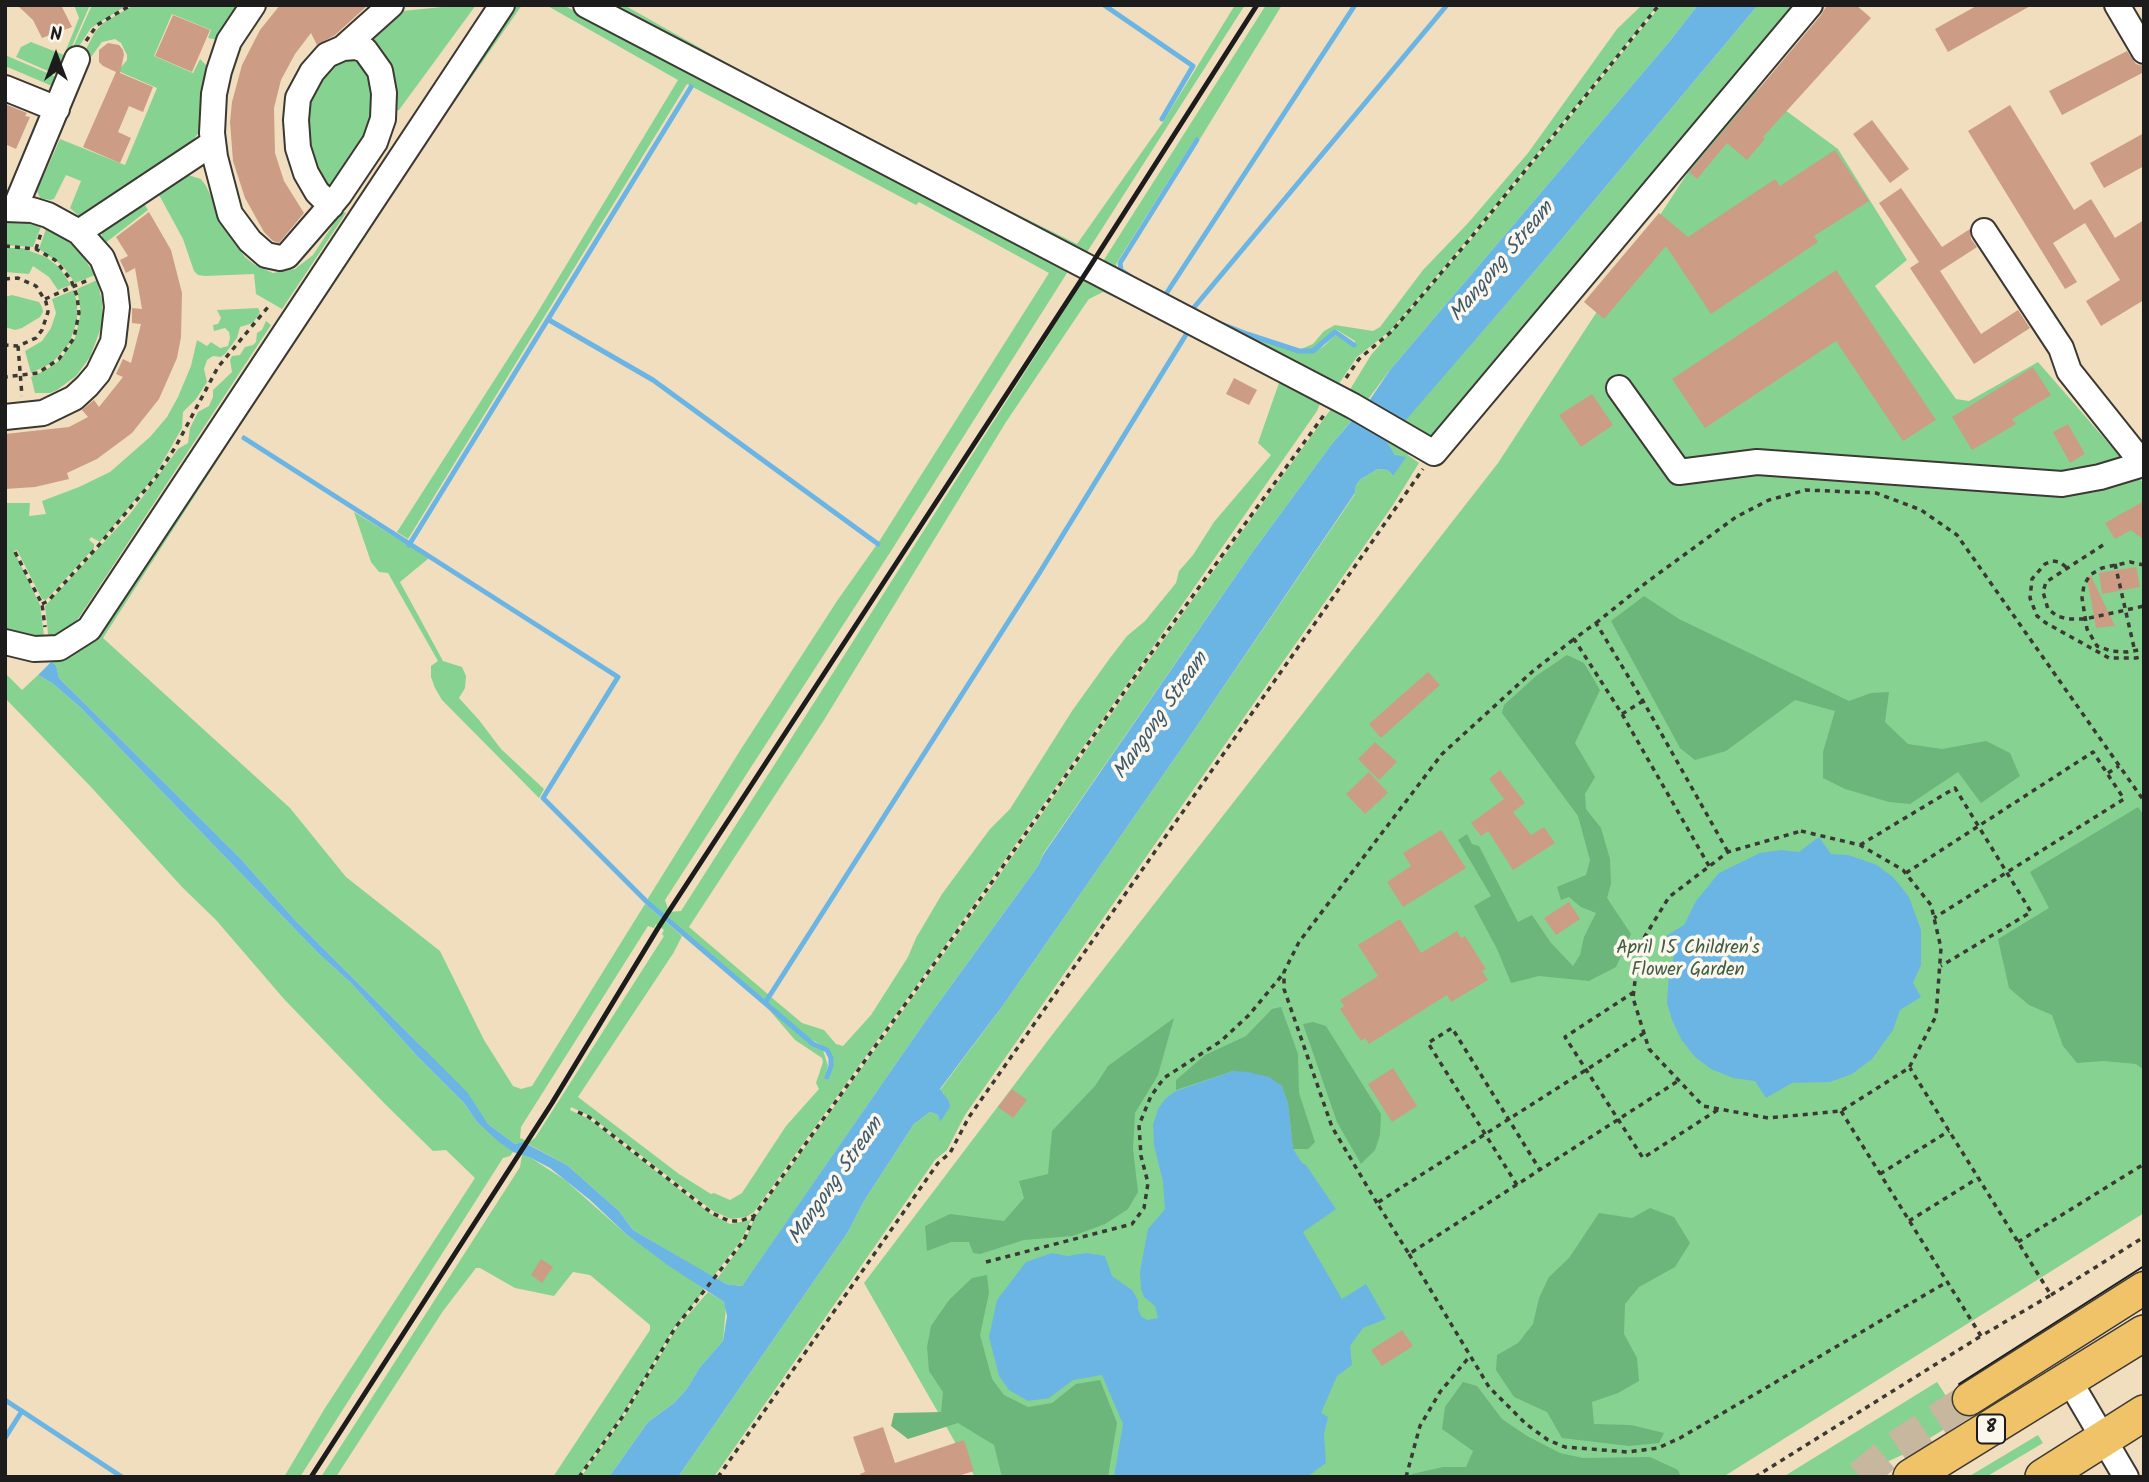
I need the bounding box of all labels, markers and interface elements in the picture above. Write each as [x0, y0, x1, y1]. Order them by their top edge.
text: N [50, 20, 62, 50]
north arrow [21, 21, 91, 91]
water label: Mangong Stream [1445, 198, 1561, 328]
water label: Mangong Stream [1109, 649, 1215, 785]
park label: April 15 Children's Flower Garden [1616, 939, 1760, 983]
water label: Mangong Stream [784, 1114, 890, 1250]
road number: 8 [1977, 1414, 2005, 1444]

